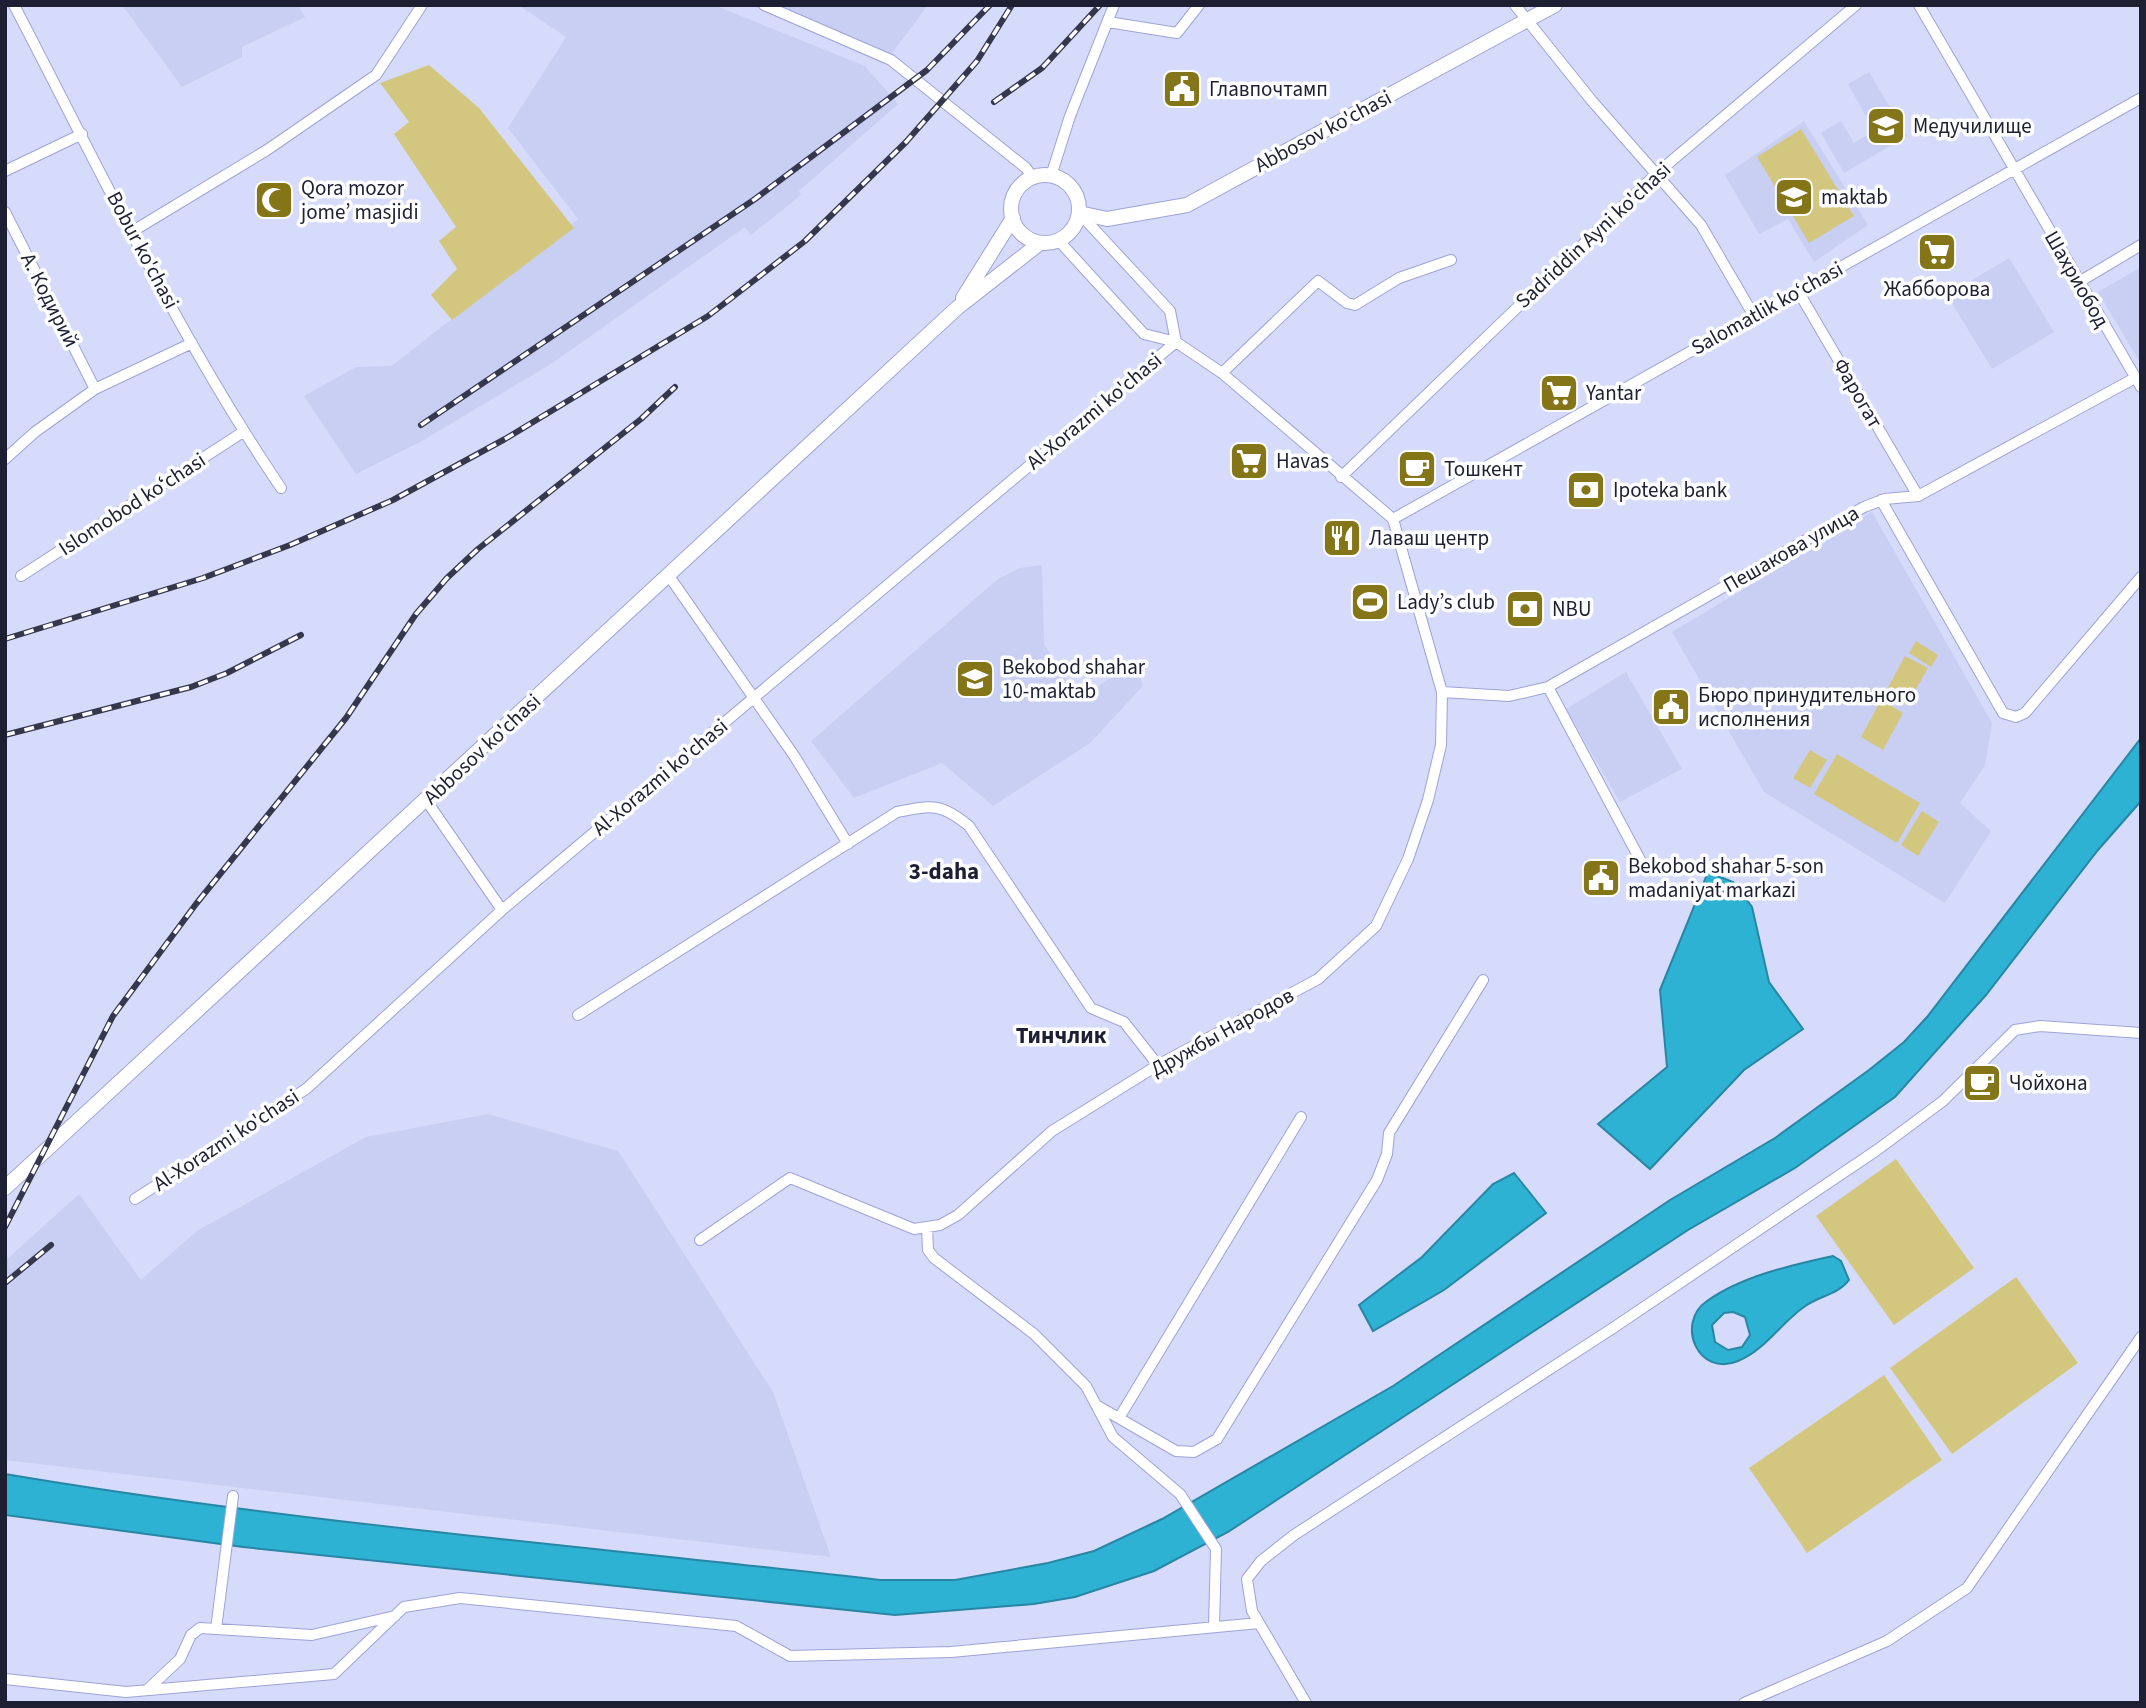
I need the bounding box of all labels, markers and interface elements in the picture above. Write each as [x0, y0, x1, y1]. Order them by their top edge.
public building icon: Главпочтамп [1161, 68, 1203, 110]
place label: Главпочтамп [1209, 74, 1328, 104]
street label: Abbosov ko'chasi [1249, 82, 1397, 180]
school or university icon: Медучилище [1865, 105, 1907, 147]
place label: Медучилище [1913, 111, 2032, 141]
street label: Sadriddin Ayni ko'chasi [1509, 155, 1677, 315]
place label: Qora mozor jome’ masjidi [300, 173, 419, 227]
school or university icon: maktab [1773, 176, 1815, 218]
mosque icon: Qora mozor jome’ masjidi [253, 179, 295, 221]
place label: maktab [1821, 182, 1888, 212]
street label: Bobur ko'chasi [99, 186, 187, 314]
street label: Шахриобод [2037, 225, 2117, 333]
supermarket icon: Жабборова [1916, 231, 1958, 273]
street label: А. Кодирий [13, 247, 87, 353]
street label: Salomatlik ko‘chasi [1686, 254, 1848, 362]
place label: Жабборова [1884, 274, 1990, 304]
street label: Al-Xorazmi ko'chasi [1020, 345, 1168, 477]
street label: Фарогат [1826, 352, 1890, 434]
supermarket icon: Yantar [1538, 372, 1580, 414]
place label: Yantar [1585, 378, 1642, 408]
supermarket icon: Havas [1228, 440, 1270, 482]
street label: Islomobod koʻchasi [53, 445, 211, 563]
place label: Havas [1276, 446, 1329, 476]
cafe icon: Тошкент [1396, 448, 1438, 490]
place label: Тошкент [1444, 454, 1523, 484]
bank icon: Ipoteka bank [1565, 469, 1607, 511]
place label: Ipoteka bank [1613, 475, 1728, 505]
street label: Пешакова улица [1718, 498, 1864, 600]
restaurant icon: Лаваш центр [1321, 517, 1363, 559]
place label: Лаваш центр [1369, 523, 1489, 553]
sports icon: Lady’s club [1349, 581, 1391, 623]
place label: Lady’s club [1397, 587, 1495, 617]
bank icon: NBU [1504, 588, 1546, 630]
place label: NBU [1552, 594, 1591, 624]
place label: Bekobod shahar 10-maktab [1002, 652, 1146, 706]
school or university icon: Bekobod shahar 10-maktab [954, 658, 996, 700]
place label: Бюро принудительного исполнения [1698, 680, 1916, 734]
public building icon: Бюро принудительного исполнения [1650, 686, 1692, 728]
street label: Abbosov ko'chasi [417, 687, 547, 811]
street label: Al-Xorazmi ko'chasi [586, 711, 734, 843]
place label: Bekobod shahar 5-son madaniyat markazi [1628, 851, 1824, 905]
district label: 3-daha [909, 855, 979, 888]
public building icon: Bekobod shahar 5-son madaniyat markazi [1580, 857, 1622, 899]
street label: Дружбы Народов [1145, 980, 1299, 1084]
district label: Тинчлик [1016, 1019, 1107, 1052]
cafe icon: Чойхона [1961, 1062, 2003, 1104]
place label: Чойхона [2009, 1068, 2088, 1098]
street label: Al-Xorazmi ko'chasi [147, 1081, 305, 1199]

